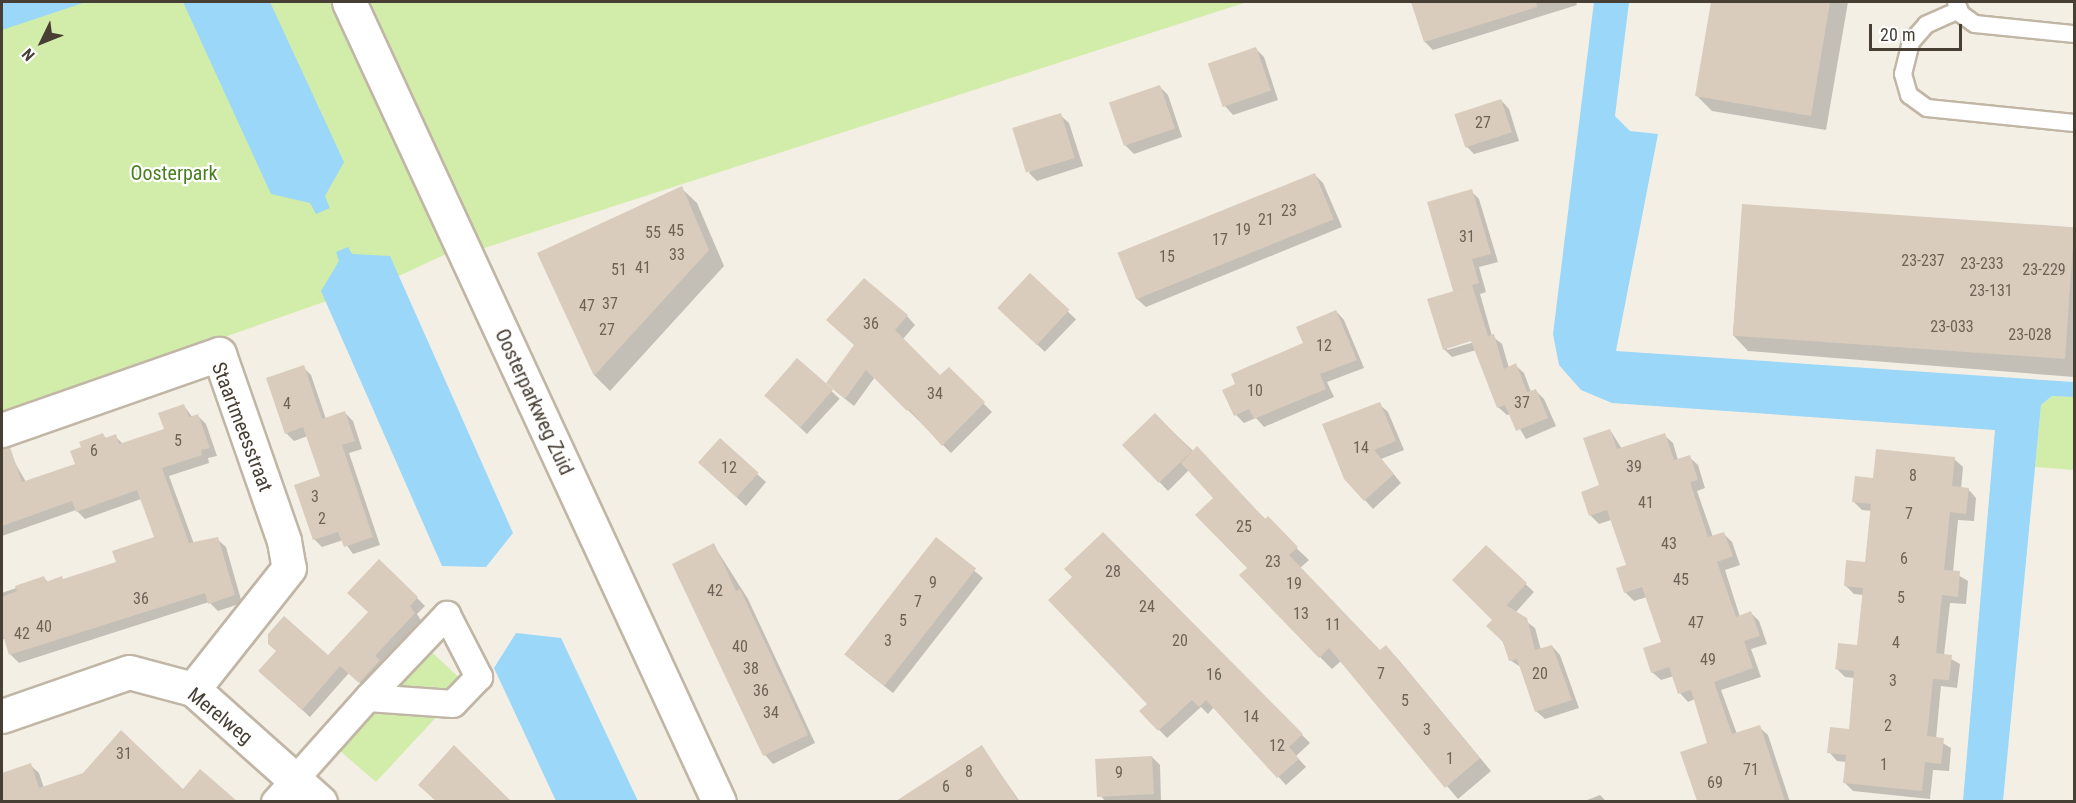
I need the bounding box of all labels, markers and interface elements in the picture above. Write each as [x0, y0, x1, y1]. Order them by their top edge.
north arrow [12, 12, 72, 72]
scale bar [1872, 12, 1965, 50]
text: 20 m [1880, 24, 1915, 45]
text: N [18, 45, 39, 65]
house number: 27 [1475, 113, 1491, 133]
park label: Oosterpark [130, 161, 218, 185]
house number: 23 [1281, 201, 1297, 221]
house number: 21 [1258, 210, 1274, 230]
house number: 19 [1235, 220, 1251, 240]
house number: 45 [668, 221, 684, 241]
house number: 55 [645, 223, 661, 243]
house number: 31 [1459, 227, 1475, 247]
house number: 17 [1212, 230, 1228, 250]
house number: 33 [669, 245, 685, 265]
house number: 15 [1159, 247, 1175, 267]
house number: 23-237 [1901, 251, 1945, 271]
house number: 23-233 [1960, 254, 2004, 274]
house number: 41 [635, 258, 651, 278]
house number: 51 [611, 260, 627, 280]
house number: 23-229 [2022, 260, 2066, 280]
house number: 23-131 [1969, 281, 2013, 301]
house number: 37 [602, 294, 618, 314]
house number: 47 [579, 296, 595, 316]
house number: 36 [863, 314, 879, 334]
house number: 23-033 [1930, 317, 1974, 337]
house number: 27 [599, 320, 615, 340]
street label: Oosterparkweg Zuid [490, 325, 578, 479]
house number: 23-028 [2008, 325, 2052, 345]
house number: 12 [1316, 336, 1332, 356]
street label: Staartmeesstraat [206, 359, 278, 495]
house number: 10 [1247, 381, 1263, 401]
house number: 34 [927, 384, 943, 404]
house number: 37 [1514, 393, 1530, 413]
house number: 4 [283, 394, 291, 414]
house number: 5 [174, 431, 182, 451]
house number: 14 [1353, 438, 1369, 458]
house number: 6 [90, 441, 98, 461]
house number: 39 [1626, 457, 1642, 477]
house number: 12 [721, 458, 737, 478]
house number: 8 [1909, 466, 1917, 486]
house number: 3 [311, 487, 319, 507]
house number: 41 [1638, 493, 1654, 513]
house number: 7 [1905, 504, 1913, 524]
house number: 2 [318, 509, 326, 529]
house number: 25 [1236, 517, 1252, 537]
house number: 43 [1661, 534, 1677, 554]
house number: 6 [1900, 549, 1908, 569]
house number: 23 [1265, 552, 1281, 572]
house number: 28 [1105, 562, 1121, 582]
house number: 45 [1673, 570, 1689, 590]
house number: 9 [929, 573, 937, 593]
house number: 19 [1286, 574, 1302, 594]
house number: 42 [707, 581, 723, 601]
house number: 5 [1897, 588, 1905, 608]
house number: 36 [133, 589, 149, 609]
house number: 7 [914, 592, 922, 612]
house number: 24 [1139, 597, 1155, 617]
house number: 13 [1293, 604, 1309, 624]
house number: 5 [899, 611, 907, 631]
house number: 47 [1688, 613, 1704, 633]
house number: 11 [1325, 615, 1341, 635]
house number: 40 [36, 617, 52, 637]
house number: 42 [14, 624, 30, 644]
house number: 3 [884, 631, 892, 651]
house number: 20 [1172, 631, 1188, 651]
house number: 4 [1892, 633, 1900, 653]
house number: 40 [732, 637, 748, 657]
house number: 49 [1700, 650, 1716, 670]
house number: 38 [743, 659, 759, 679]
house number: 7 [1377, 664, 1385, 684]
house number: 20 [1532, 664, 1548, 684]
house number: 16 [1206, 665, 1222, 685]
house number: 3 [1889, 671, 1897, 691]
house number: 36 [753, 681, 769, 701]
street label: Merelweg [183, 683, 257, 749]
house number: 5 [1401, 691, 1409, 711]
house number: 34 [763, 703, 779, 723]
house number: 14 [1243, 707, 1259, 727]
house number: 2 [1884, 716, 1892, 736]
house number: 3 [1423, 720, 1431, 740]
house number: 12 [1269, 736, 1285, 756]
house number: 31 [116, 744, 132, 764]
house number: 1 [1446, 749, 1454, 769]
house number: 1 [1880, 755, 1888, 775]
house number: 71 [1743, 760, 1759, 780]
house number: 8 [965, 762, 973, 782]
house number: 9 [1115, 763, 1123, 783]
house number: 69 [1707, 773, 1723, 793]
house number: 6 [942, 777, 950, 797]

